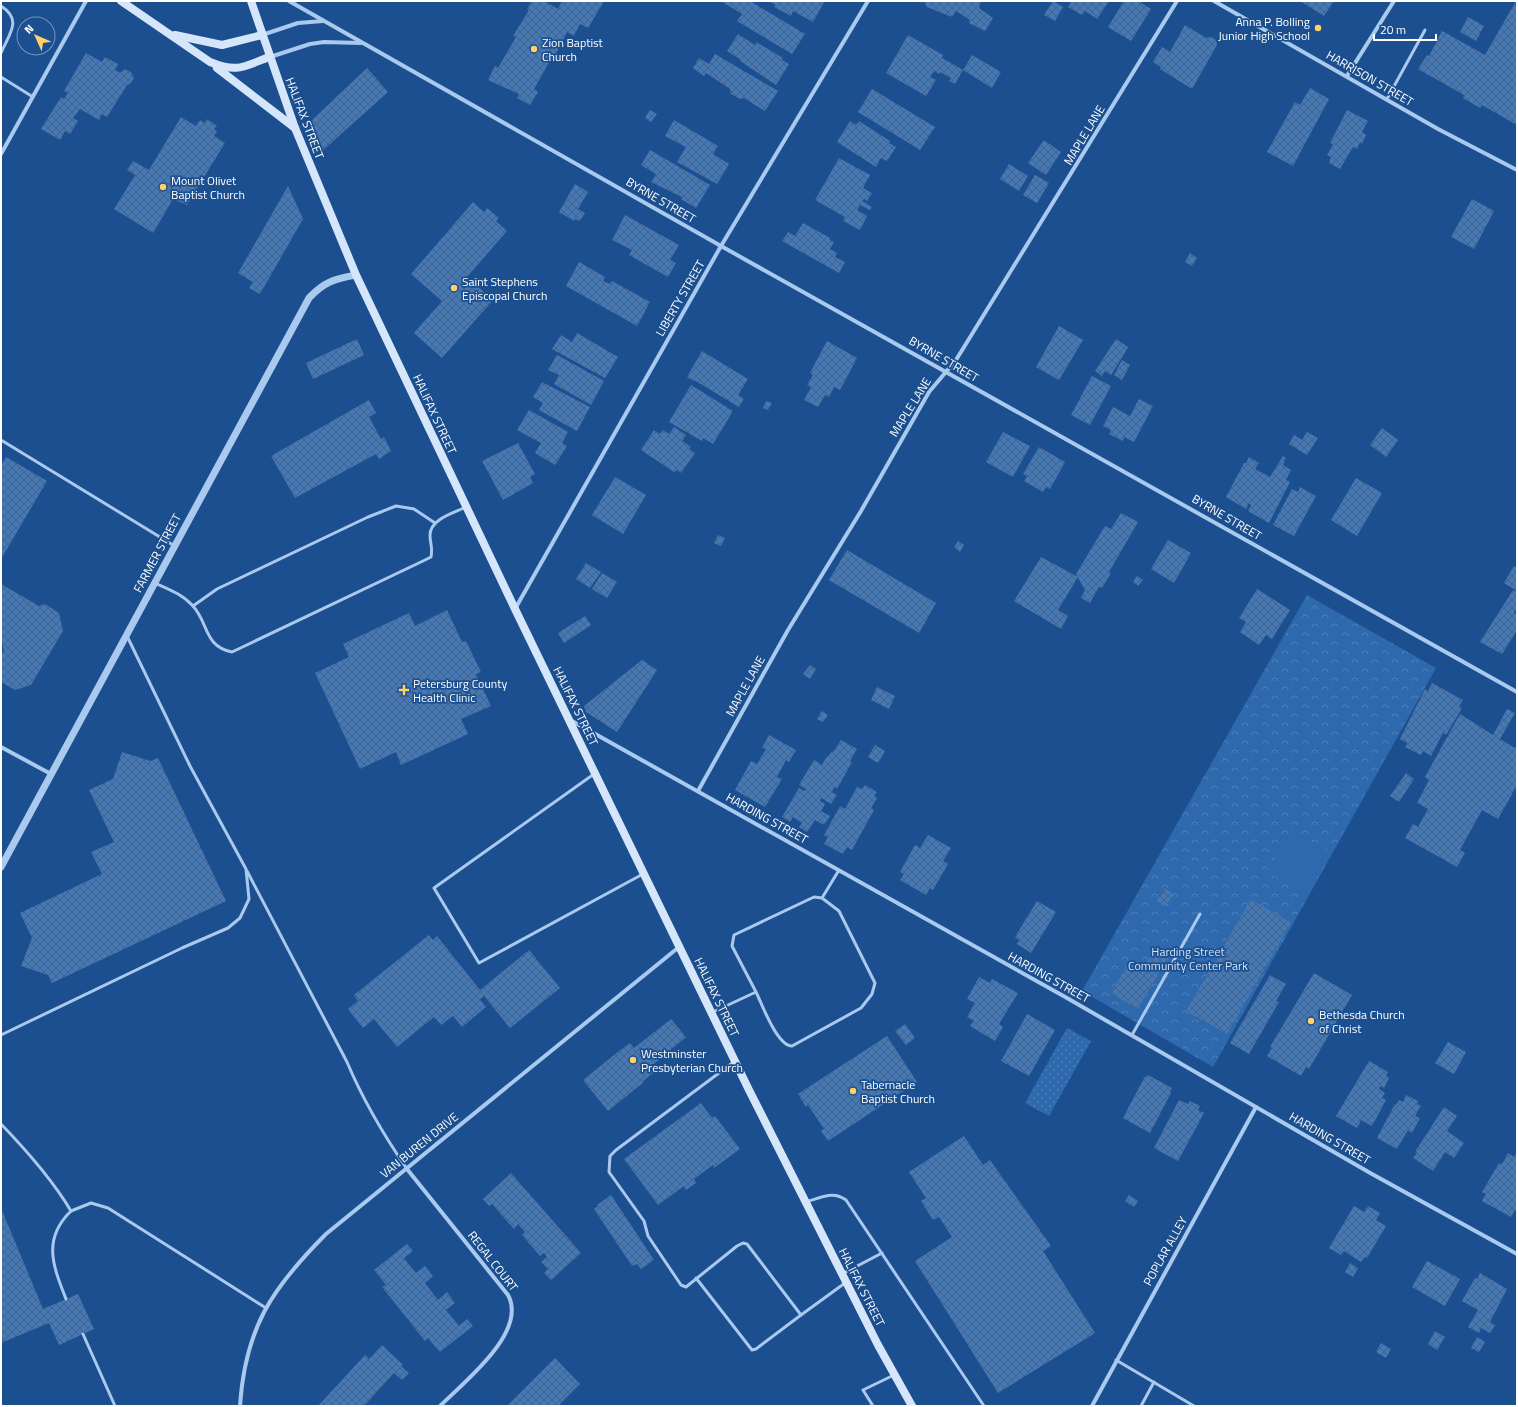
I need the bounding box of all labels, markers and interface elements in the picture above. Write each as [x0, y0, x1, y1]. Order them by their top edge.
place label: Anna P. Bolling Junior High School [1218, 12, 1310, 45]
north arrow [16, 16, 56, 56]
scale bar [1374, 16, 1436, 42]
text: 20 m [1380, 20, 1406, 39]
text: N [21, 21, 37, 37]
marker: Anna P. Bolling Junior High School [1313, 23, 1323, 33]
place label: Zion Baptist Church [542, 33, 604, 66]
marker: Zion Baptist Church [529, 44, 539, 54]
street label: HARRISON STREET [1323, 45, 1418, 111]
street label: HALIFAX STREET [281, 74, 330, 162]
street label: MAPLE LANE [1059, 101, 1110, 169]
place label: Mount Olivet Baptist Church [171, 171, 245, 204]
street label: BYRNE STREET [622, 172, 700, 228]
marker: Mount Olivet Baptist Church [158, 182, 168, 192]
street label: LIBERTY STREET [650, 256, 710, 340]
place label: Saint Stephens Episcopal Church [462, 272, 547, 305]
marker: Saint Stephens Episcopal Church [449, 283, 459, 293]
street label: BYRNE STREET [905, 331, 983, 387]
street label: HALIFAX STREET [408, 371, 462, 458]
street label: MAPLE LANE [884, 373, 936, 440]
street label: BYRNE STREET [1188, 489, 1266, 545]
street label: FARMER STREET [128, 510, 186, 596]
street label: MAPLE LANE [720, 652, 770, 720]
street label: HALIFAX STREET [549, 663, 604, 749]
place label: Petersburg County Health Clinic [413, 674, 507, 707]
marker: Petersburg County Health Clinic [398, 684, 410, 696]
street label: HARDING STREET [722, 788, 812, 849]
park label: Harding Street Community Center Park [1128, 942, 1248, 975]
street label: HARDING STREET [1004, 947, 1094, 1008]
street label: HALIFAX STREET [690, 954, 745, 1040]
place label: Bethesda Church of Christ [1319, 1005, 1405, 1038]
marker: Bethesda Church of Christ [1306, 1016, 1316, 1026]
place label: Westminster Presbyterian Church [641, 1044, 743, 1077]
marker: Westminster Presbyterian Church [628, 1055, 638, 1065]
place label: Tabernacle Baptist Church [861, 1075, 935, 1108]
marker: Tabernacle Baptist Church [848, 1086, 858, 1096]
street label: VAN BUREN DRIVE [376, 1107, 463, 1183]
street label: HARDING STREET [1286, 1107, 1375, 1169]
street label: POPLAR ALLEY [1138, 1212, 1192, 1289]
street label: REGAL COURT [463, 1227, 523, 1296]
street label: HALIFAX STREET [834, 1244, 890, 1330]

